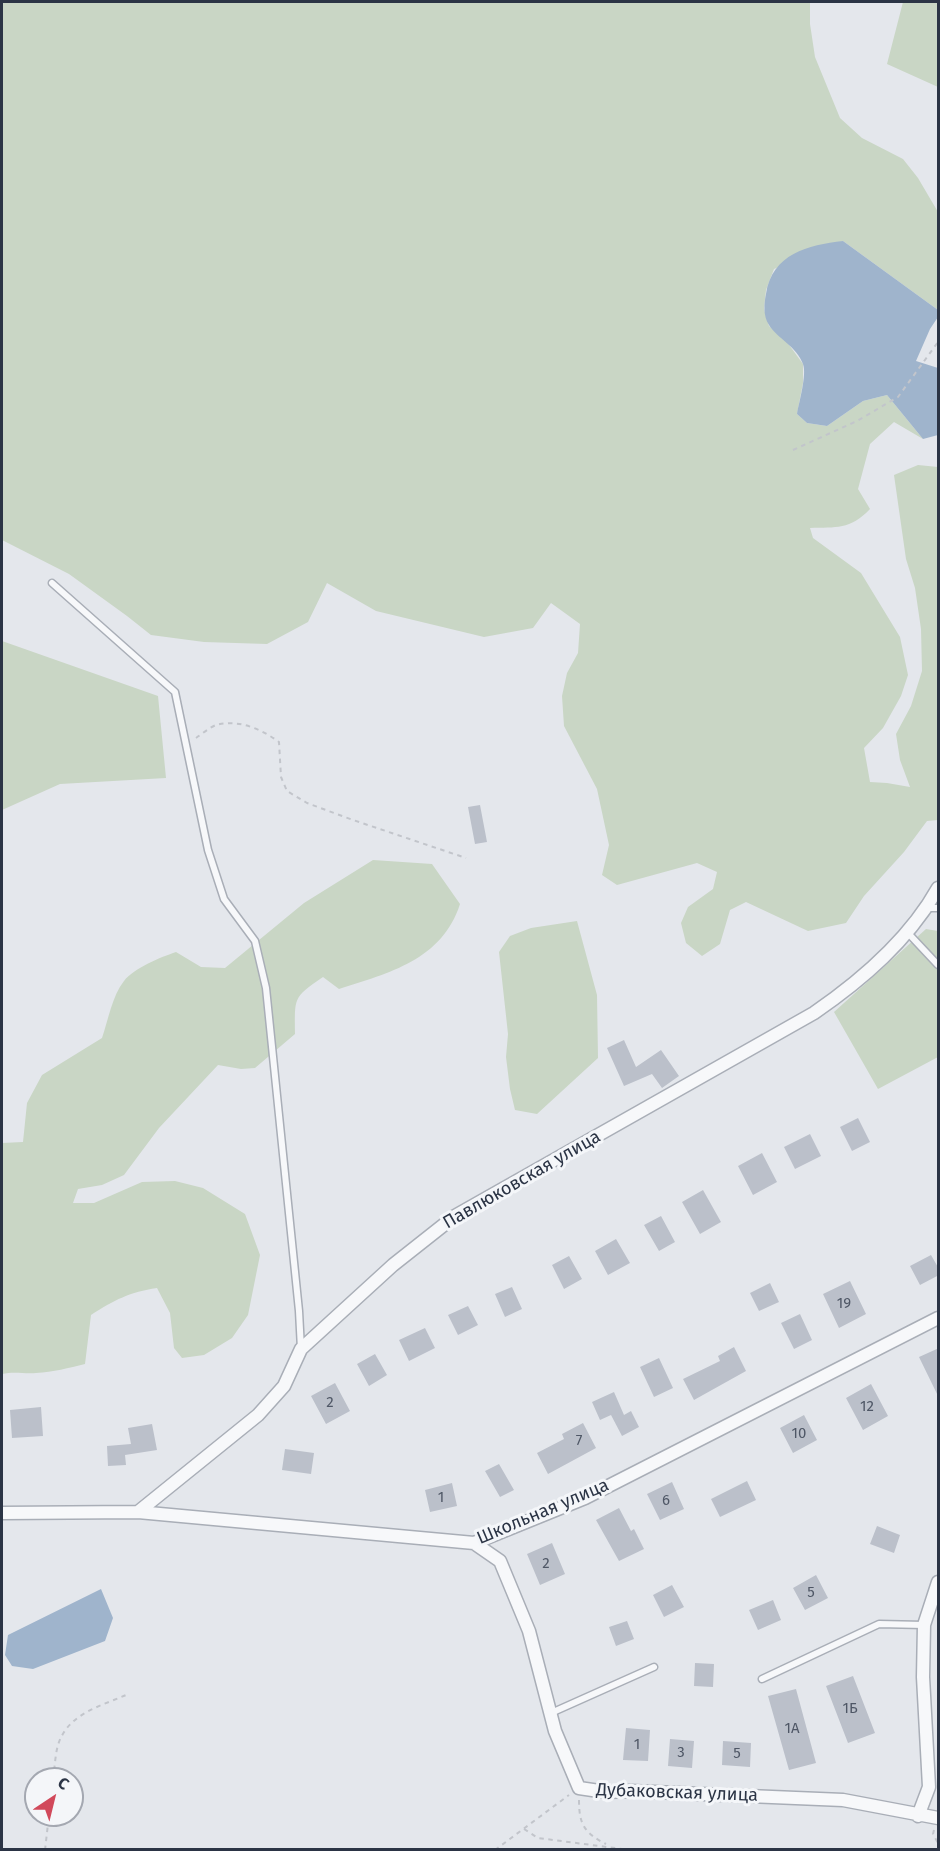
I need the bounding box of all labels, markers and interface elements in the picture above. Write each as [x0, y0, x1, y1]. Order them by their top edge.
street label: Павлюковская улица [439, 1126, 605, 1234]
house number: 19 [837, 1295, 851, 1313]
house number: 2 [326, 1394, 334, 1412]
house number: 12 [860, 1398, 874, 1416]
house number: 10 [792, 1425, 806, 1443]
house number: 7 [576, 1432, 582, 1450]
street label: Школьная улица [474, 1474, 612, 1550]
house number: 1 [438, 1489, 444, 1507]
house number: 6 [662, 1492, 670, 1510]
house number: 2 [542, 1555, 550, 1573]
house number: 5 [807, 1584, 815, 1602]
house number: 1Б [842, 1700, 858, 1718]
house number: 1А [784, 1720, 800, 1738]
house number: 1 [634, 1736, 640, 1754]
house number: 3 [677, 1744, 685, 1762]
house number: 5 [733, 1745, 741, 1763]
north arrow [24, 1767, 84, 1827]
text: С [54, 1773, 73, 1794]
street label: Дубаковская улица [596, 1779, 758, 1807]

